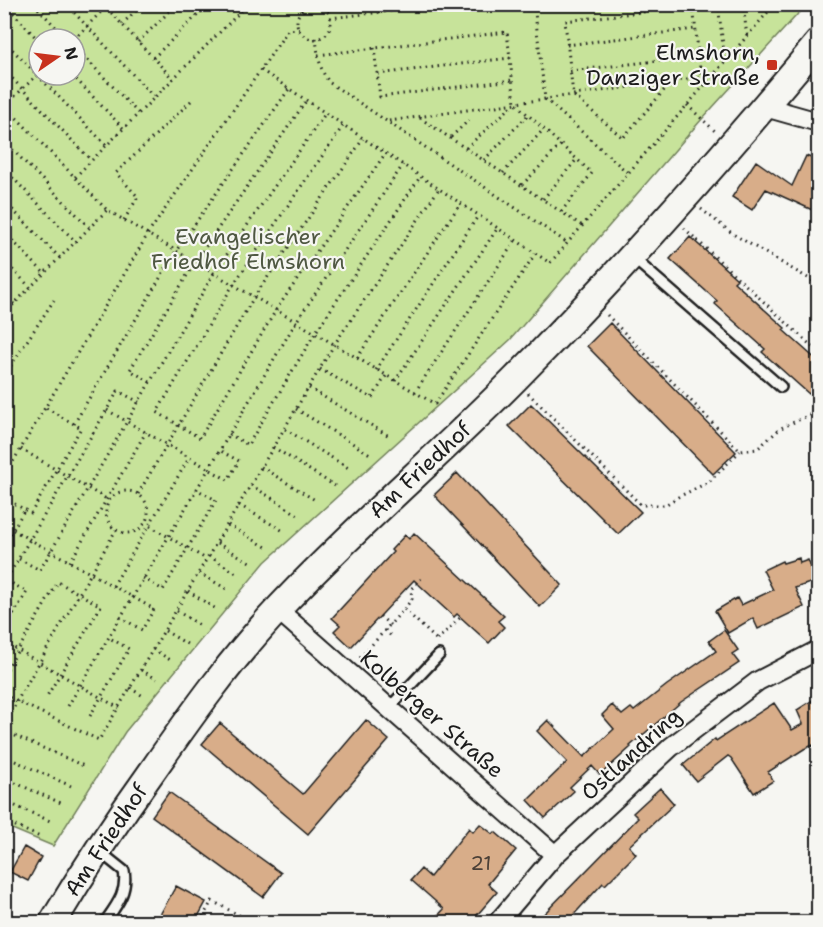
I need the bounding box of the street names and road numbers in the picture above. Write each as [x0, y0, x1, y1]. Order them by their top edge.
street label: Am Friedhof [363, 414, 478, 525]
street label: Kolberger Straße [354, 643, 510, 785]
street label: Ostlandring [575, 701, 687, 807]
street label: Am Friedhof [58, 777, 155, 902]

